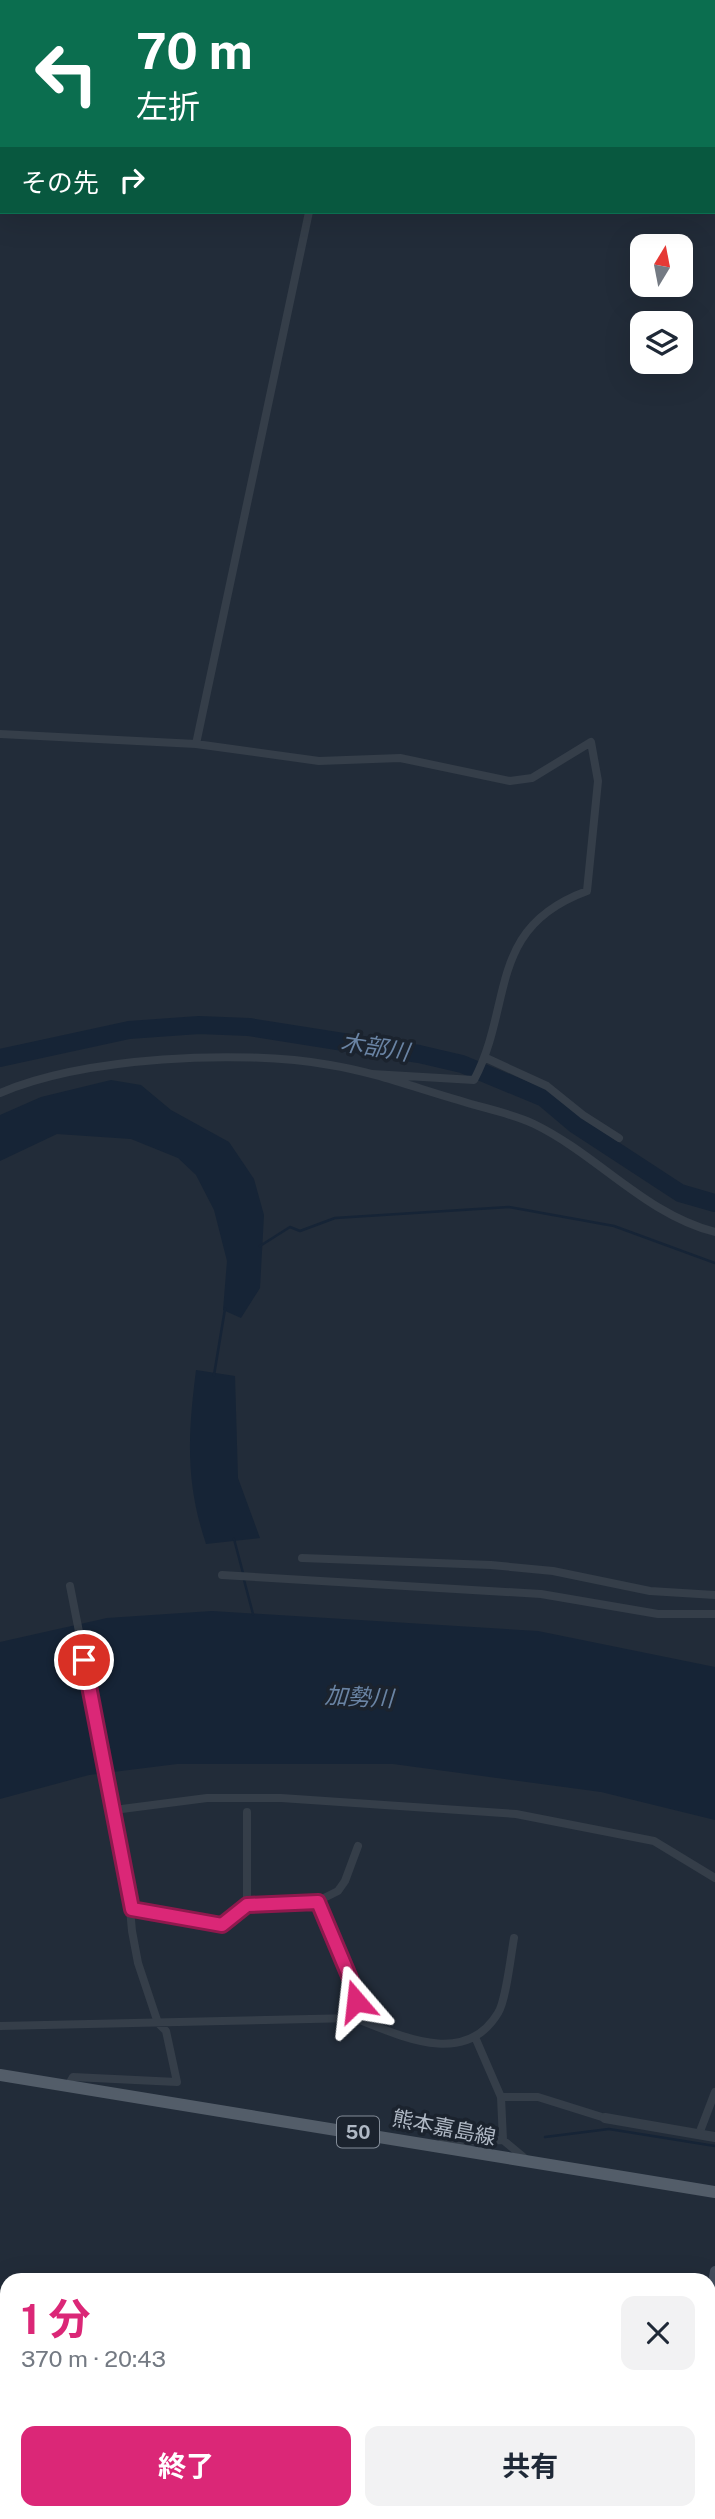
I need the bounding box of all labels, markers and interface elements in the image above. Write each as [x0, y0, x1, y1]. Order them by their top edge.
text: 70 m [136, 22, 253, 80]
icon: left [21, 28, 112, 119]
text: 左折 [136, 88, 200, 125]
icon: right [113, 161, 151, 199]
text: その先 [21, 167, 99, 198]
north arrow [630, 234, 693, 298]
map controls [630, 234, 693, 374]
button: layers [630, 311, 693, 374]
water label: 木部川 [339, 1028, 414, 1066]
pin [54, 1630, 114, 1690]
icon: arrive [65, 1641, 103, 1679]
water label: 加勢川 [324, 1681, 397, 1712]
position arrow [319, 1964, 393, 2038]
street label: 熊本嘉島線 [390, 2105, 498, 2150]
road number: 50 [337, 2116, 379, 2148]
text: 1 分 [21, 2294, 90, 2343]
button: close [621, 2296, 695, 2370]
text: 370 m · 20:43 [21, 2345, 166, 2372]
button: 終了 [21, 2426, 351, 2506]
button: 共有 [365, 2426, 695, 2506]

